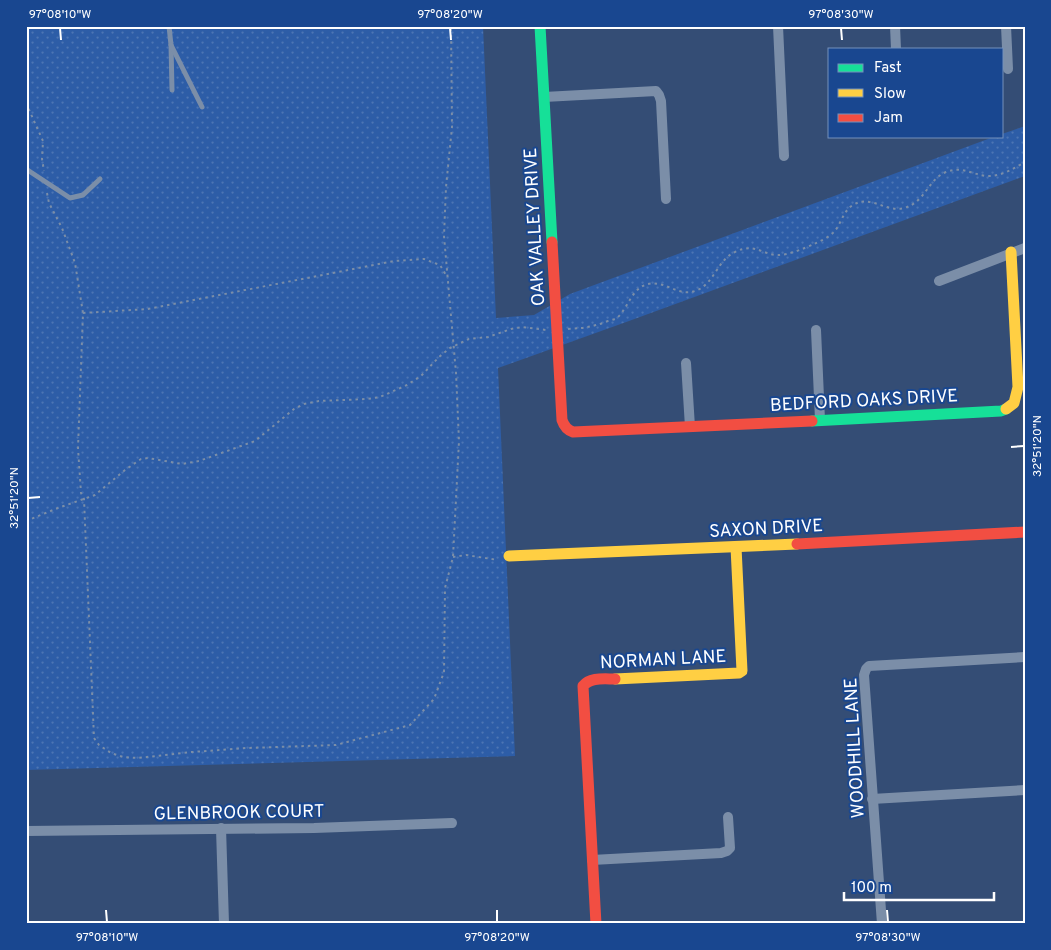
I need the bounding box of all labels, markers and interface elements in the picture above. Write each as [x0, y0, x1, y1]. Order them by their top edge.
text: 97°08'10"W [29, 7, 91, 23]
text: 97°08'20"W [417, 7, 483, 23]
text: 97°08'30"W [808, 7, 874, 23]
legend [828, 48, 1004, 138]
text: Fast [874, 59, 902, 78]
text: Slow [874, 85, 906, 104]
text: Jam [874, 109, 903, 128]
street label: OAK VALLEY DRIVE [520, 147, 551, 307]
street label: BEDFORD OAKS DRIVE [770, 385, 959, 418]
text: 32°51'20"N [1030, 415, 1046, 477]
text: 32°51'20"N [7, 467, 23, 529]
street label: SAXON DRIVE [709, 515, 824, 544]
street label: NORMAN LANE [599, 646, 727, 675]
street label: WOODHILL LANE [840, 677, 871, 819]
street label: GLENBROOK COURT [153, 801, 325, 826]
scale bar [844, 870, 994, 902]
text: 100 m [851, 879, 892, 898]
text: 97°08'10"W [76, 930, 138, 946]
text: 97°08'20"W [464, 930, 530, 946]
text: 97°08'30"W [855, 930, 921, 946]

